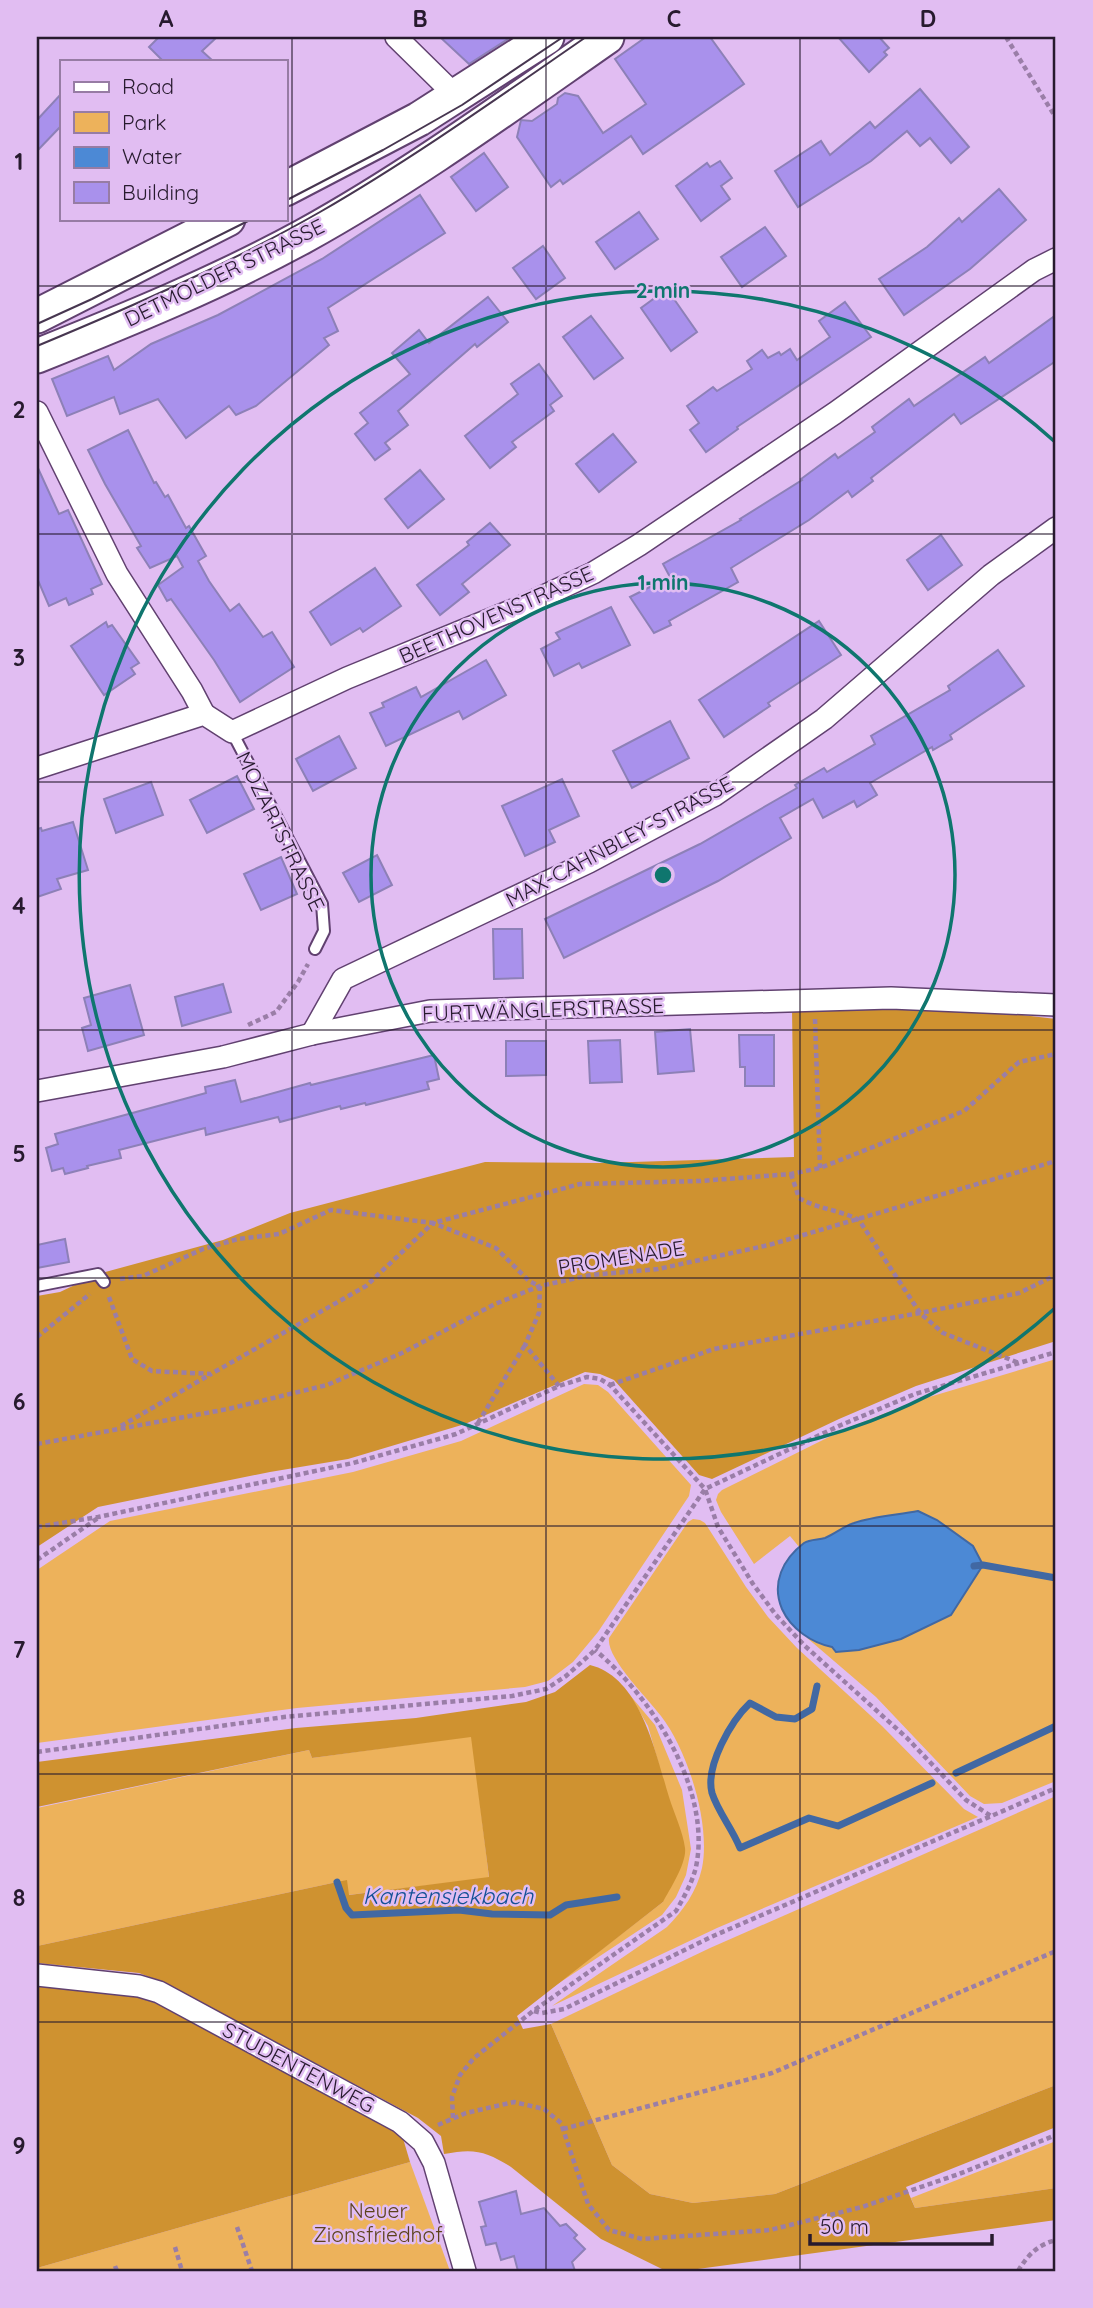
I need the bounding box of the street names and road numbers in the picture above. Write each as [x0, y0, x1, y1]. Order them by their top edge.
street label: DETMOLDER STRASSE [120, 212, 328, 332]
street label: BEETHOVENSTRASSE [395, 559, 597, 669]
street label: MOZARTSTRASSE [231, 747, 331, 915]
street label: MAX-CAHNBLEY-STRASSE [501, 770, 737, 912]
street label: FURTWÄNGLERSTRASSE [422, 992, 664, 1026]
street label: PROMENADE [556, 1234, 686, 1280]
street label: STUDENTENWEG [219, 2016, 379, 2118]

